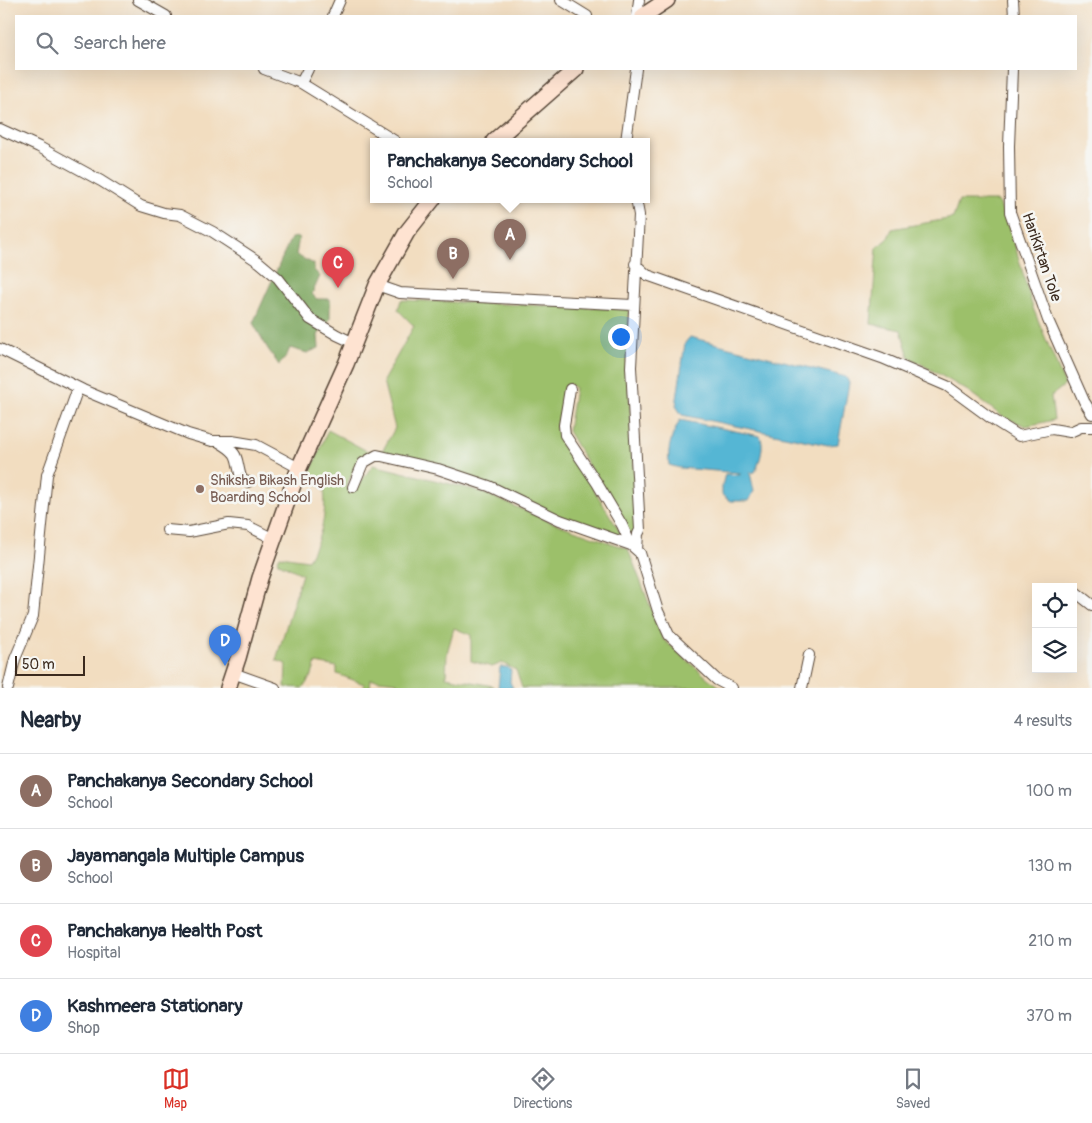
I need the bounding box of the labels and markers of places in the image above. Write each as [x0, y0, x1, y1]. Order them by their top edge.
pin: A [494, 219, 526, 260]
pin: B [437, 238, 469, 279]
pin: C [322, 247, 354, 288]
place label: Shiksha Bikash English Boarding School [210, 471, 344, 507]
marker: Shiksha Bikash English Boarding School [194, 483, 206, 495]
pin: D [209, 625, 241, 666]

